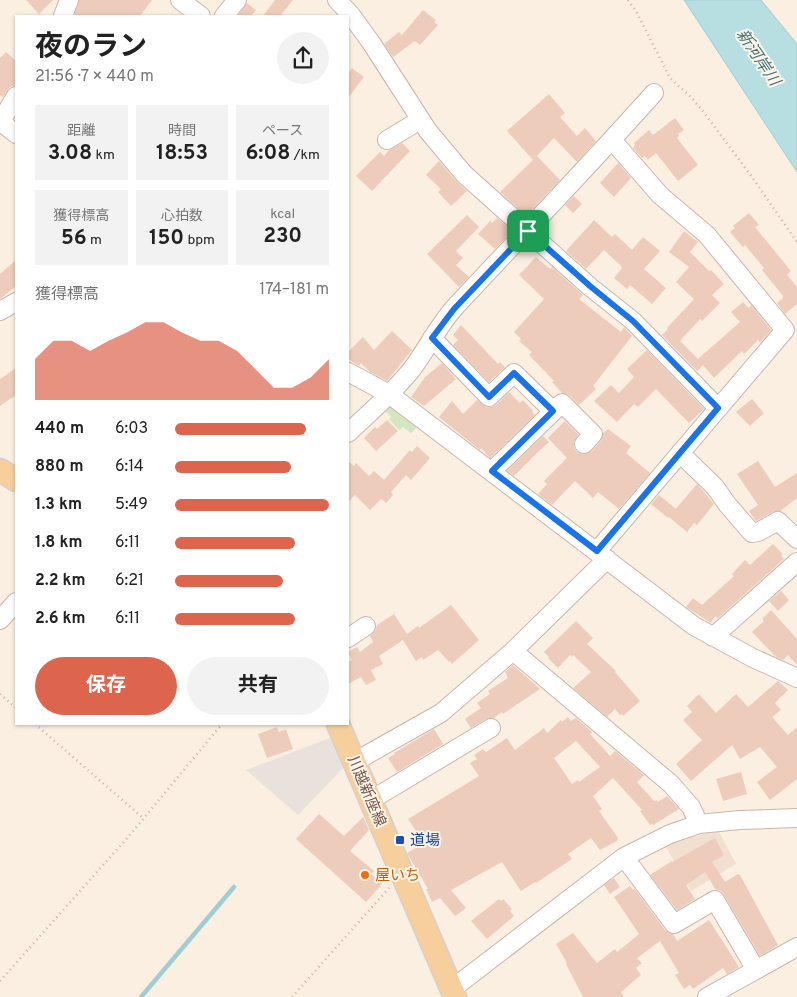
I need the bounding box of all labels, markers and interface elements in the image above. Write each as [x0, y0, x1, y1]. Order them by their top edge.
water label: 新河岸川 [731, 26, 785, 92]
text: 夜のラン [35, 30, 147, 66]
button: share [277, 32, 329, 84]
text: 21:56 · 7 × 440 m [35, 67, 154, 87]
text: 距離 [67, 123, 95, 140]
text: 時間 [168, 123, 196, 140]
text: ペース [262, 123, 303, 140]
text: 3.08 [48, 140, 92, 167]
text: 18:53 [156, 140, 208, 167]
text: 6:08 [245, 140, 290, 167]
text: km [92, 147, 115, 164]
text: /km [290, 147, 320, 164]
text: kcal [270, 206, 295, 223]
text: 獲得標高 [53, 208, 109, 225]
text: 心拍数 [161, 208, 203, 225]
pin [507, 210, 549, 252]
icon: arrive [514, 217, 542, 245]
text: 230 [263, 223, 302, 250]
text: 56 [61, 225, 87, 252]
text: 150 [149, 225, 184, 252]
text: m [87, 232, 102, 249]
text: bpm [184, 232, 215, 249]
text: 174–181 m [259, 280, 329, 300]
text: 獲得標高 [35, 285, 99, 305]
text: 440 m [35, 419, 84, 439]
text: 6:03 [115, 419, 148, 439]
text: 880 m [35, 457, 83, 477]
text: 6:14 [115, 457, 144, 477]
text: 1.3 km [35, 495, 82, 515]
text: 5:49 [115, 495, 148, 515]
text: 1.8 km [35, 533, 82, 553]
text: 6:11 [115, 533, 140, 553]
text: 2.2 km [35, 571, 85, 591]
text: 6:21 [115, 571, 144, 591]
text: 2.6 km [35, 609, 86, 629]
text: 6:11 [115, 609, 140, 629]
button: 保存 [35, 657, 177, 715]
button: 共有 [187, 657, 329, 715]
street label: 川越新座線 [342, 753, 389, 830]
place label: 道場 [410, 832, 440, 851]
marker: 道場 [394, 834, 406, 846]
place label: 屋いち [375, 867, 420, 886]
marker: 屋いち [359, 869, 371, 881]

